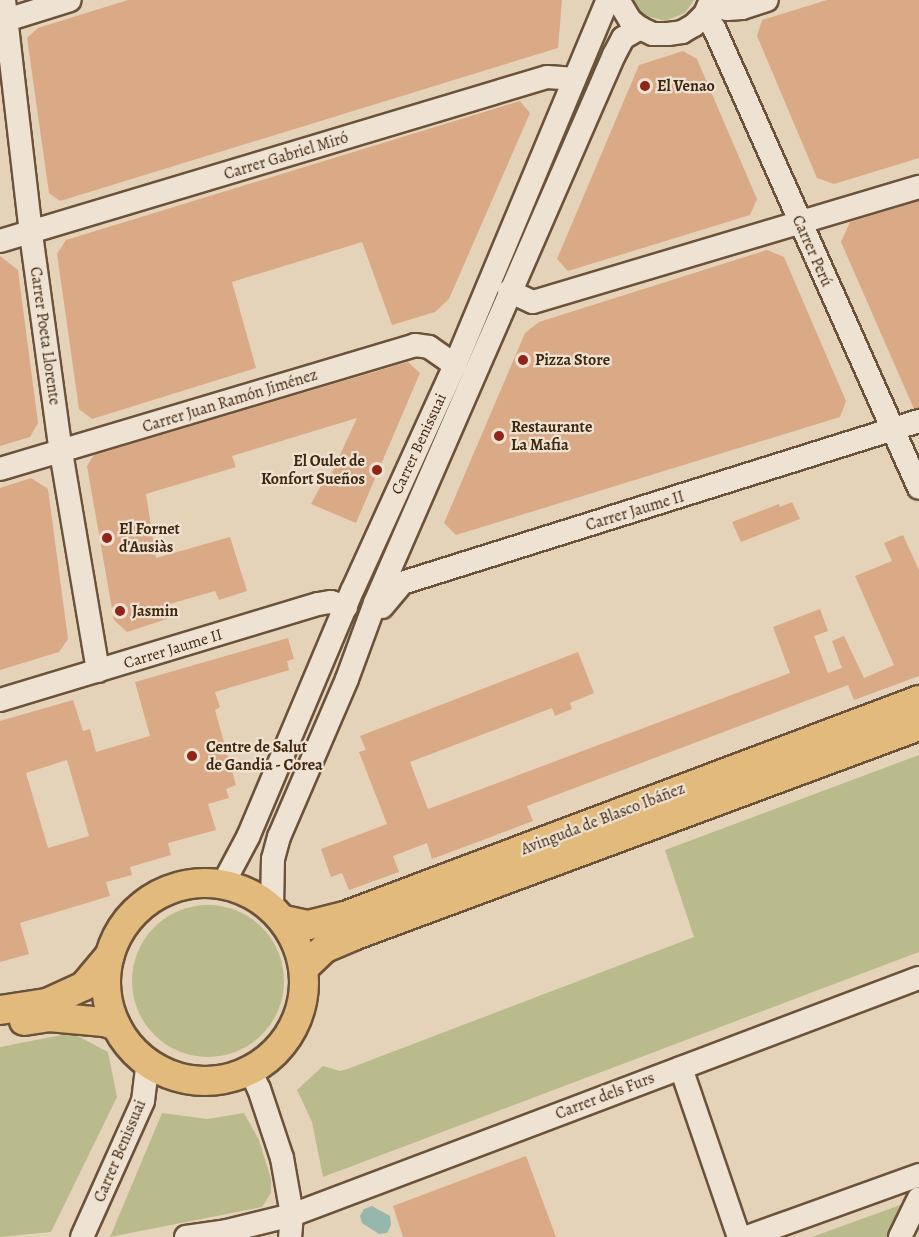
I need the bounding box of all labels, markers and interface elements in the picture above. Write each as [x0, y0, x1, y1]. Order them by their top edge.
place label: El Venao [657, 76, 715, 96]
marker: El Venao [638, 79, 652, 93]
street label: Carrer Gabriel Miró [222, 128, 350, 184]
street label: Carrer Perú [788, 212, 836, 290]
street label: Carrer Poeta Llorente [26, 266, 64, 406]
place label: Pizza Store [535, 350, 610, 370]
marker: Pizza Store [516, 353, 530, 367]
street label: Carrer Juan Ramón Jiménez [140, 365, 320, 437]
street label: Carrer Benissuai [387, 390, 451, 498]
place label: Restaurante La Mafia [511, 417, 592, 455]
marker: Restaurante La Mafia [492, 429, 506, 443]
place label: El Oulet de Konfort Sueños [261, 451, 365, 489]
marker: El Oulet de Konfort Sueños [370, 463, 384, 477]
street label: Carrer Jaume II [583, 487, 687, 535]
place label: El Fornet d'Ausiàs [119, 519, 180, 557]
marker: El Fornet d'Ausiàs [100, 531, 114, 545]
place label: Jasmin [132, 601, 178, 621]
marker: Jasmin [113, 604, 127, 618]
street label: Carrer Jaume II [121, 625, 225, 673]
place label: Centre de Salut de Gandia - Corea [206, 737, 323, 775]
marker: Centre de Salut de Gandia - Corea [183, 747, 201, 765]
street label: Avinguda de Blasco Ibáñez [518, 779, 688, 859]
street label: Carrer dels Furs [553, 1068, 657, 1124]
street label: Carrer Benissuai [90, 1097, 150, 1205]

